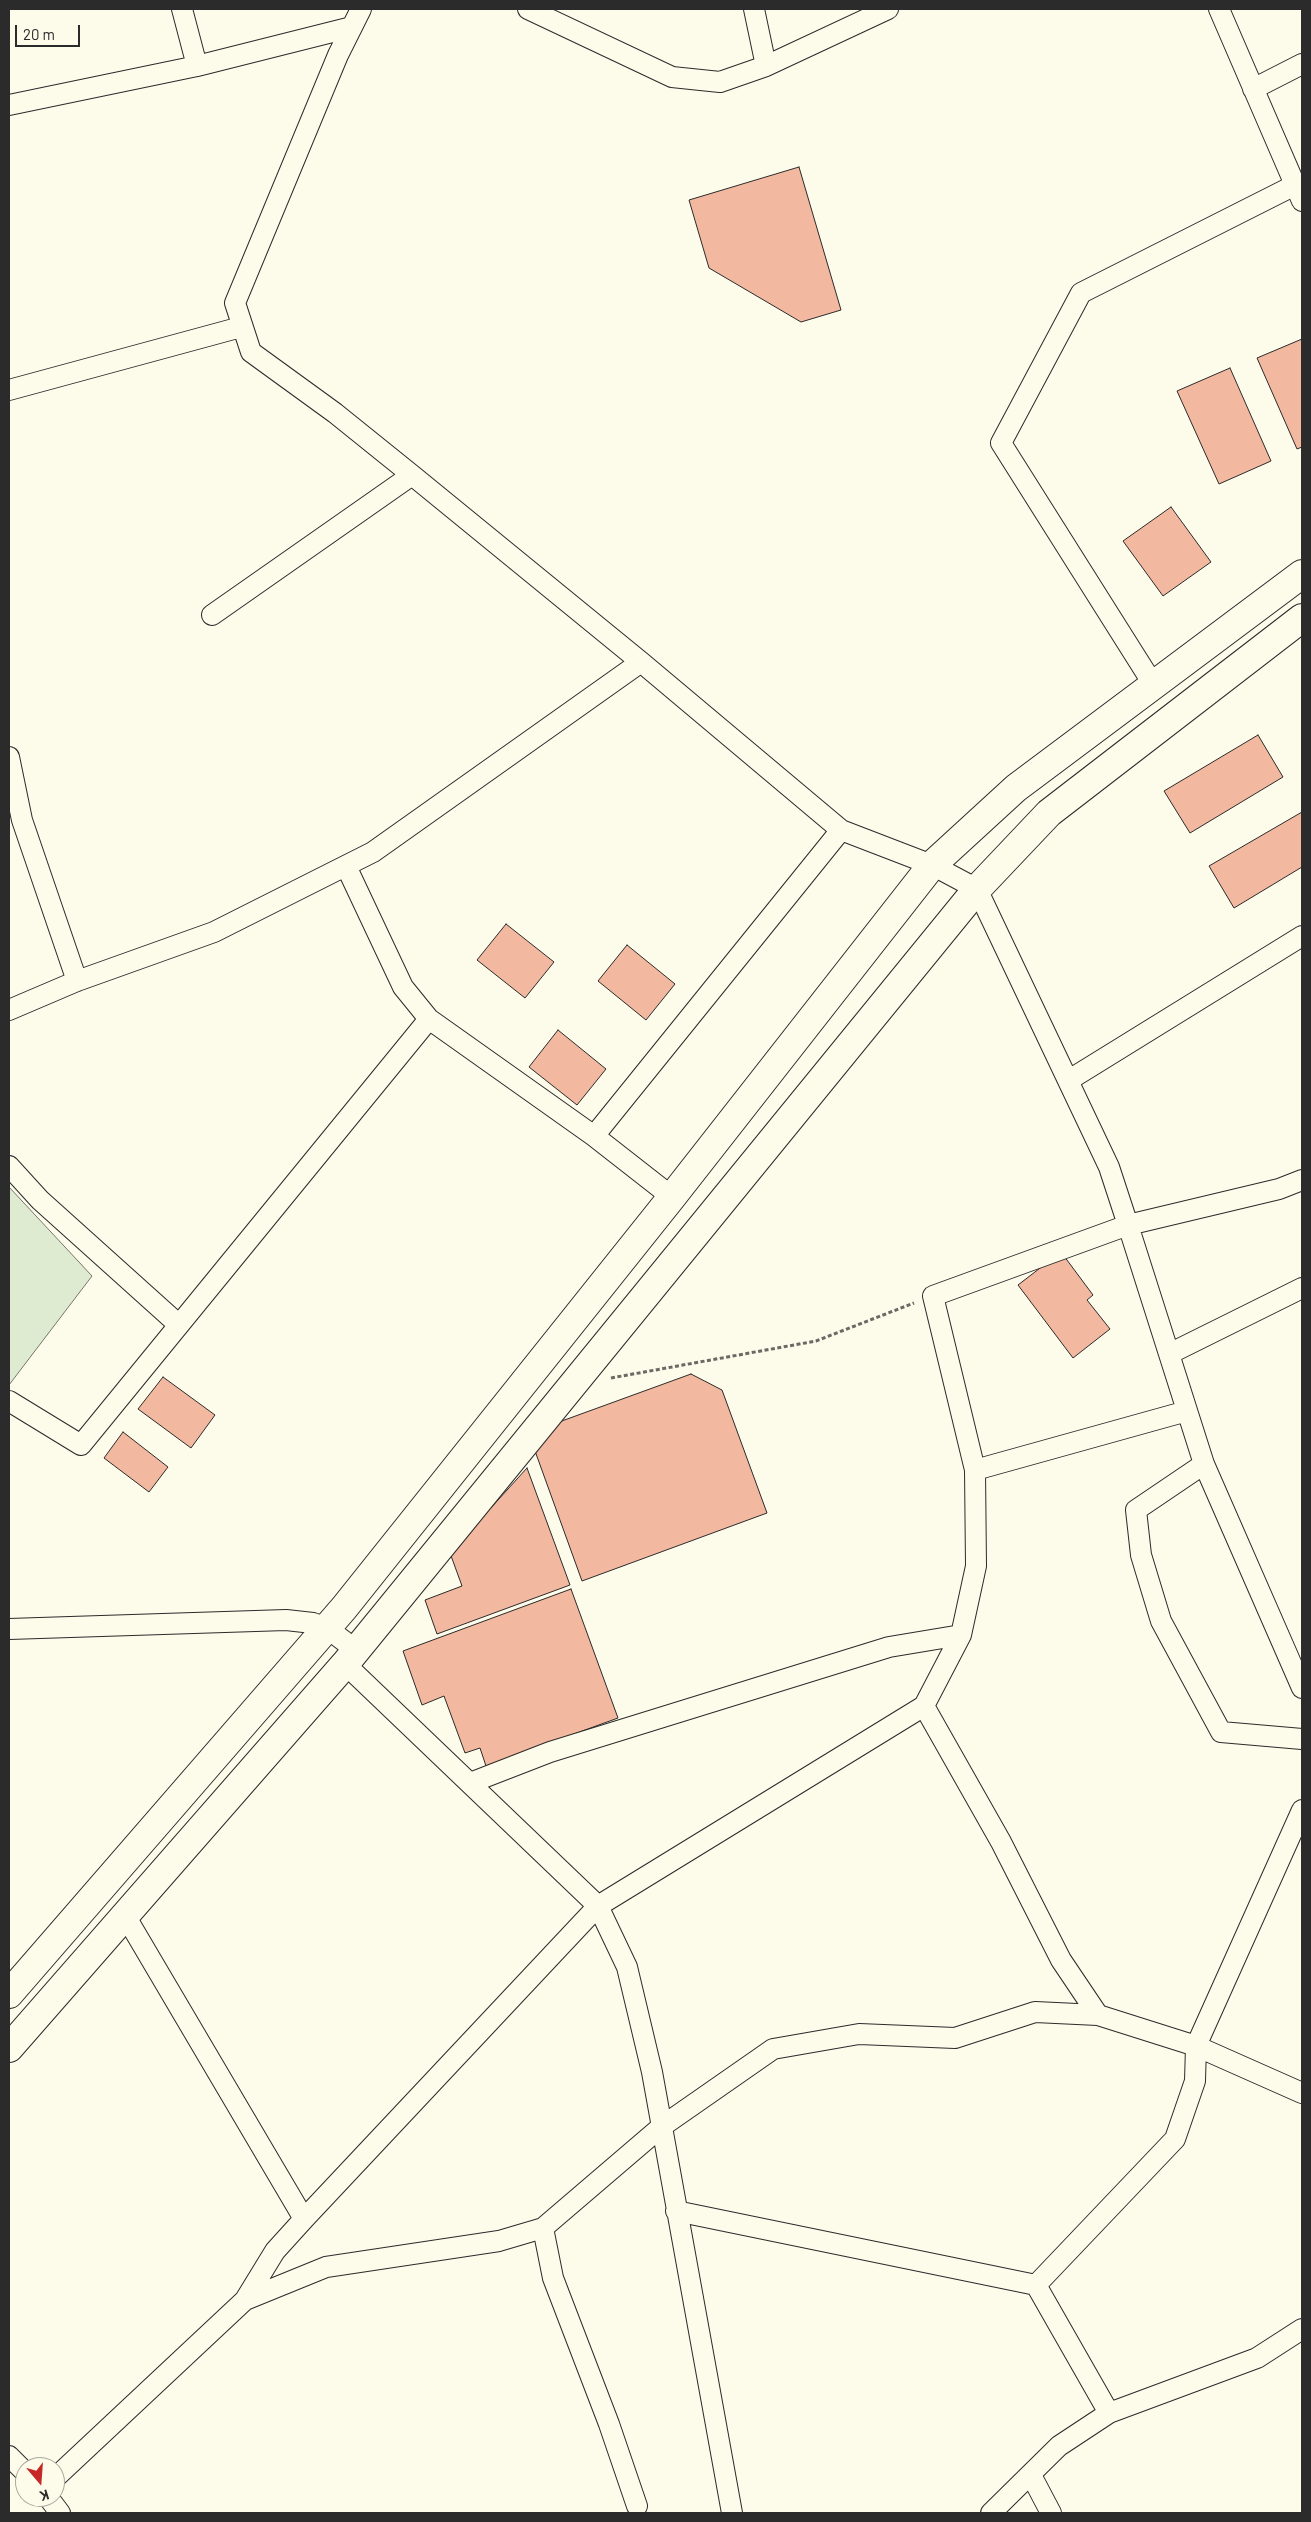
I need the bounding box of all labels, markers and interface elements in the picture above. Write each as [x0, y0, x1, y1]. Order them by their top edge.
scale bar [18, 15, 82, 47]
text: 20 m [23, 25, 55, 43]
north arrow [15, 2457, 65, 2507]
text: K [38, 2486, 51, 2505]

